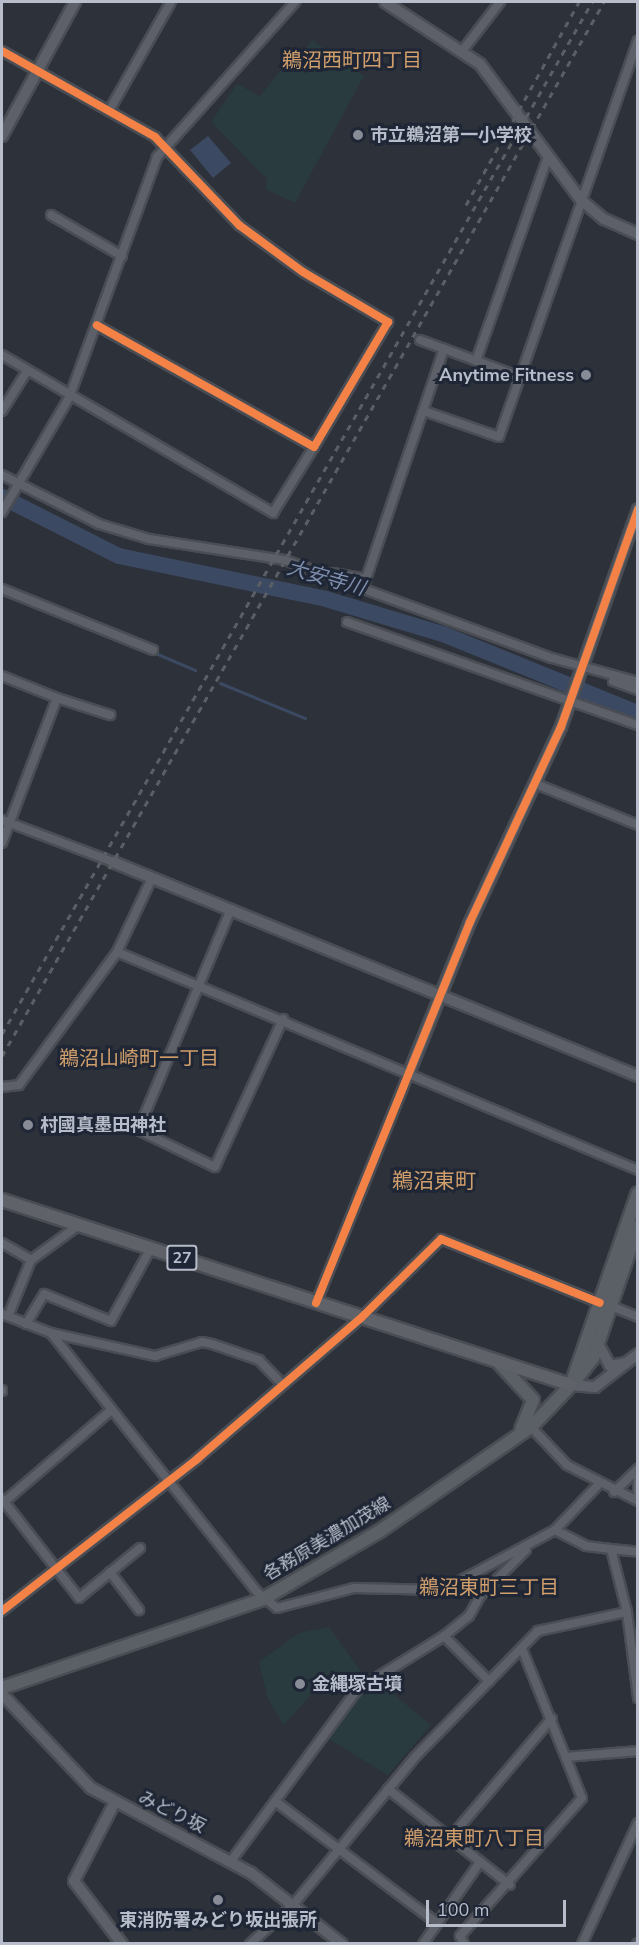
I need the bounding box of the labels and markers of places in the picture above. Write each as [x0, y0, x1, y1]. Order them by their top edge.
place label: 市立鵜沼第一小学校 [370, 124, 532, 146]
marker: 市立鵜沼第一小学校 [351, 128, 365, 142]
place label: Anytime Fitness [439, 364, 574, 386]
marker: Anytime Fitness [579, 368, 593, 382]
place label: 村國真墨田神社 [40, 1114, 166, 1136]
marker: 村國真墨田神社 [21, 1118, 35, 1132]
place label: 金縄塚古墳 [312, 1673, 402, 1695]
marker: 金縄塚古墳 [293, 1677, 307, 1691]
marker: 東消防署みどり坂出張所 [211, 1893, 225, 1907]
place label: 東消防署みどり坂出張所 [119, 1909, 317, 1931]

